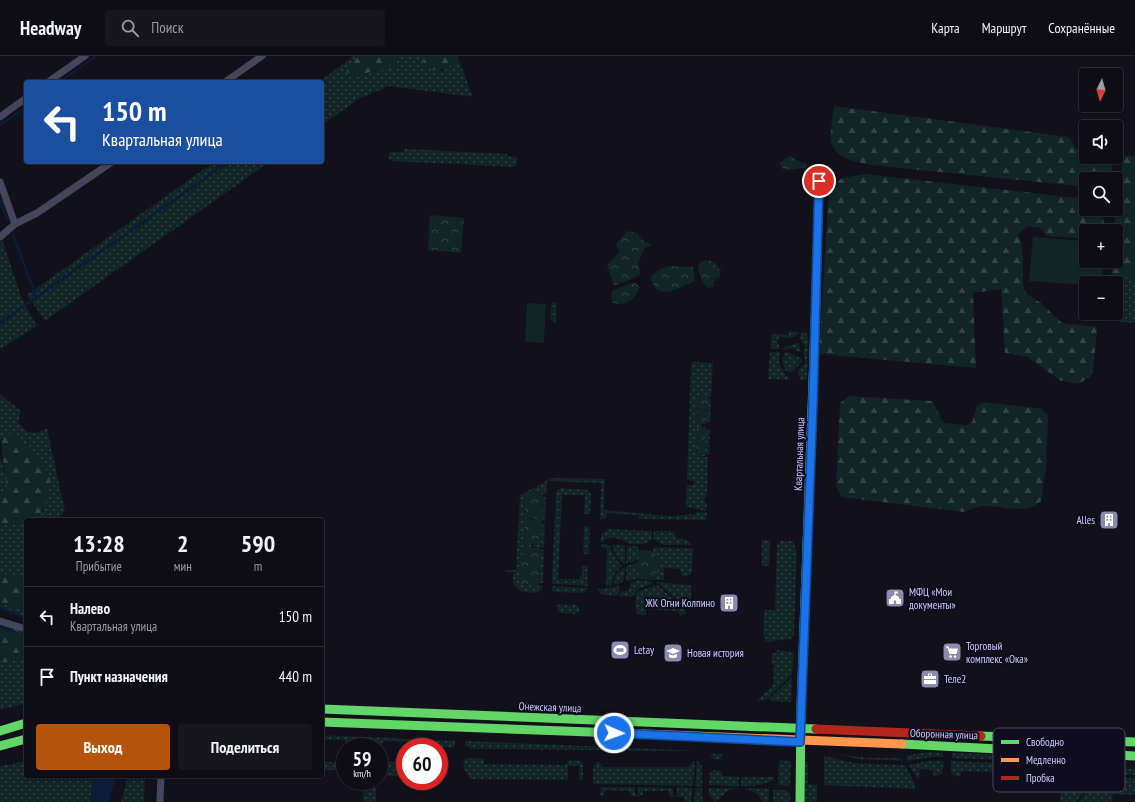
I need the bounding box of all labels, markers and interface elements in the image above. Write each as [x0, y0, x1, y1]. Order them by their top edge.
search box [105, 10, 385, 46]
text: Headway [20, 16, 81, 40]
icon: search [119, 17, 141, 39]
text: Поиск [151, 18, 183, 37]
text: Карта [931, 19, 960, 37]
text: Маршрут [982, 19, 1026, 37]
text: Сохранённые [1048, 19, 1115, 37]
north arrow [1079, 68, 1123, 112]
map controls [1079, 68, 1123, 320]
text: 150 m [102, 92, 166, 129]
icon: left [36, 96, 88, 148]
button: sound [1079, 120, 1123, 164]
text: Квартальная улица [102, 128, 223, 151]
pin [802, 164, 836, 198]
icon: arrive [808, 170, 830, 192]
button: search [1079, 172, 1123, 216]
button: + [1079, 224, 1123, 268]
button: − [1079, 276, 1123, 320]
street label: Квартальная улица [791, 417, 807, 491]
building icon: Alles [1098, 509, 1120, 531]
place label: Alles [1076, 513, 1095, 527]
text: 13:28 [73, 528, 125, 559]
text: 2 [177, 528, 188, 559]
text: 590 [241, 528, 275, 559]
text: Прибытие [76, 558, 122, 575]
text: мин [174, 558, 192, 575]
text: m [254, 558, 262, 575]
place label: МФЦ «Мои документы» [909, 585, 956, 612]
public building icon: МФЦ «Мои документы» [884, 587, 906, 609]
building icon: ЖК Огни Колпино [718, 592, 740, 614]
place label: ЖК Огни Колпино [645, 596, 715, 610]
text: Налево [70, 599, 110, 618]
icon: left [36, 606, 58, 628]
text: 150 m [279, 607, 312, 626]
text: Квартальная улица [70, 618, 157, 635]
sports icon: Letay [609, 639, 631, 661]
place label: Торговый комплекс «Ока» [966, 639, 1028, 666]
supermarket icon: Торговый комплекс «Ока» [941, 641, 963, 663]
school or university icon: Новая история [662, 642, 684, 664]
place label: Letay [634, 643, 655, 657]
place label: Новая история [687, 646, 744, 660]
icon: arrive [36, 666, 58, 688]
text: Пункт назначения [70, 667, 168, 686]
text: 440 m [279, 667, 312, 686]
office icon: Теле2 [919, 668, 941, 690]
place label: Теле2 [944, 672, 966, 686]
street label: Онежская улица [518, 699, 582, 715]
position arrow [593, 712, 635, 754]
button: Выход [36, 724, 170, 770]
button: Поделиться [178, 724, 312, 770]
street label: Оборонная улица [910, 726, 978, 742]
legend [993, 728, 1125, 792]
text: Свободно [1026, 735, 1064, 749]
speed limit sign: 60 [396, 738, 448, 790]
text: 59 [352, 746, 372, 772]
text: Медленно [1026, 753, 1066, 767]
text: km/h [353, 767, 371, 780]
text: Пробка [1026, 771, 1055, 785]

